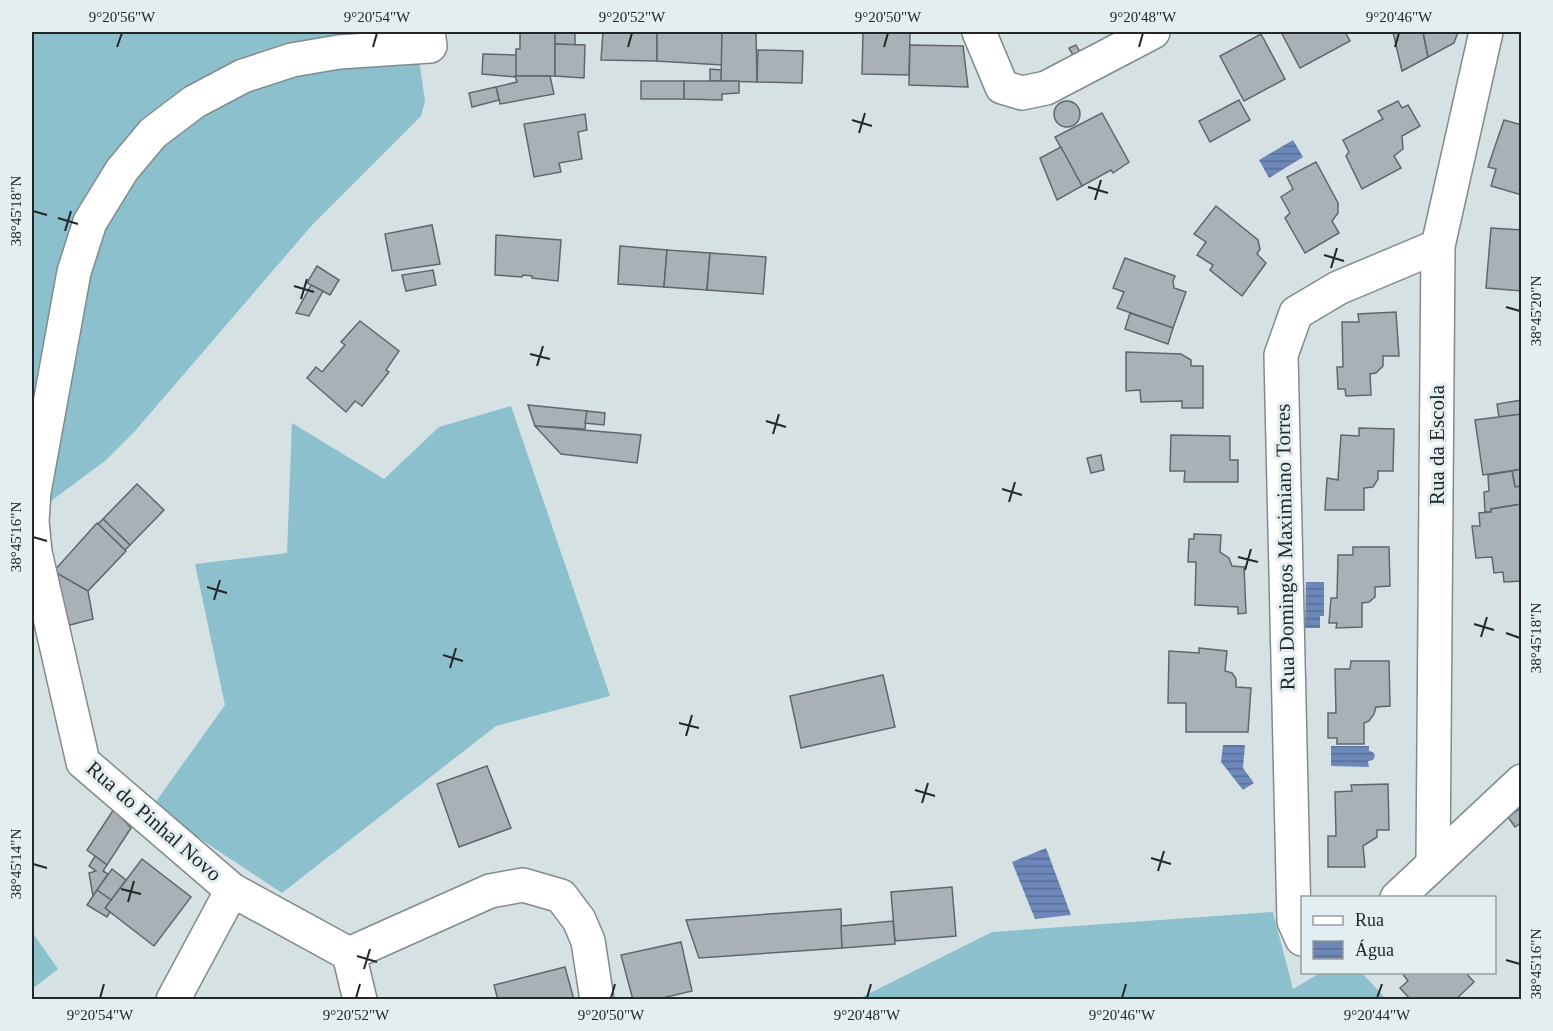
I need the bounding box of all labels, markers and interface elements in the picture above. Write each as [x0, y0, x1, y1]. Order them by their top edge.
text: 9°20'56"W [89, 9, 156, 25]
text: 9°20'54"W [344, 9, 411, 25]
text: 9°20'52"W [599, 9, 666, 25]
text: 9°20'50"W [855, 9, 922, 25]
text: 9°20'48"W [1110, 9, 1177, 25]
text: 9°20'46"W [1366, 9, 1433, 25]
text: 38°45'18"N [8, 176, 24, 246]
text: 38°45'20"N [1528, 276, 1544, 346]
street label: Rua da Escola [1425, 384, 1449, 505]
street label: Rua Domingos Maximiano Torres [1270, 403, 1300, 691]
text: 38°45'16"N [8, 502, 24, 572]
text: 38°45'18"N [1528, 603, 1544, 673]
street label: Rua do Pinhal Novo [82, 756, 226, 886]
text: 38°45'14"N [8, 829, 24, 899]
legend [1301, 896, 1496, 974]
text: Rua [1355, 910, 1384, 930]
text: 38°45'16"N [1528, 929, 1544, 999]
text: Água [1355, 939, 1394, 960]
text: 9°20'54"W [67, 1007, 134, 1023]
text: 9°20'52"W [323, 1007, 390, 1023]
text: 9°20'50"W [578, 1007, 645, 1023]
text: 9°20'48"W [834, 1007, 901, 1023]
text: 9°20'46"W [1089, 1007, 1156, 1023]
text: 9°20'44"W [1344, 1007, 1411, 1023]

